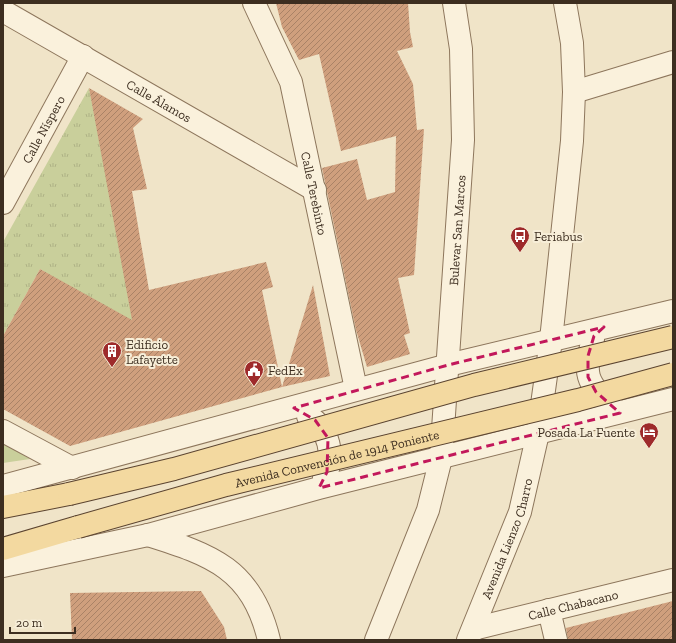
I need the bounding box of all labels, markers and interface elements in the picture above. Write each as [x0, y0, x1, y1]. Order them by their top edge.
street label: Calle Álamos [124, 76, 194, 125]
street label: Calle Níspero [19, 92, 68, 166]
street label: Calle Terebinto [298, 150, 331, 237]
street label: Bulevar San Marcos [445, 174, 468, 286]
bus stop icon: Feriabus [509, 225, 531, 253]
place label: Feriabus [534, 229, 583, 244]
place label: Edificio Lafayette [126, 337, 178, 367]
building icon: Edificio Lafayette [101, 340, 123, 368]
public building icon: FedEx [243, 359, 265, 387]
place label: FedEx [268, 363, 303, 378]
hotel icon: Posada La Fuente [638, 421, 660, 449]
place label: Posada La Fuente [537, 425, 635, 440]
street label: Avenida Convención de 1914 Poniente [233, 426, 440, 490]
street label: Avenida Lienzo Charro [478, 476, 535, 601]
street label: Calle Chabacano [526, 586, 620, 623]
scale bar [10, 609, 75, 635]
text: 20 m [16, 616, 43, 630]

